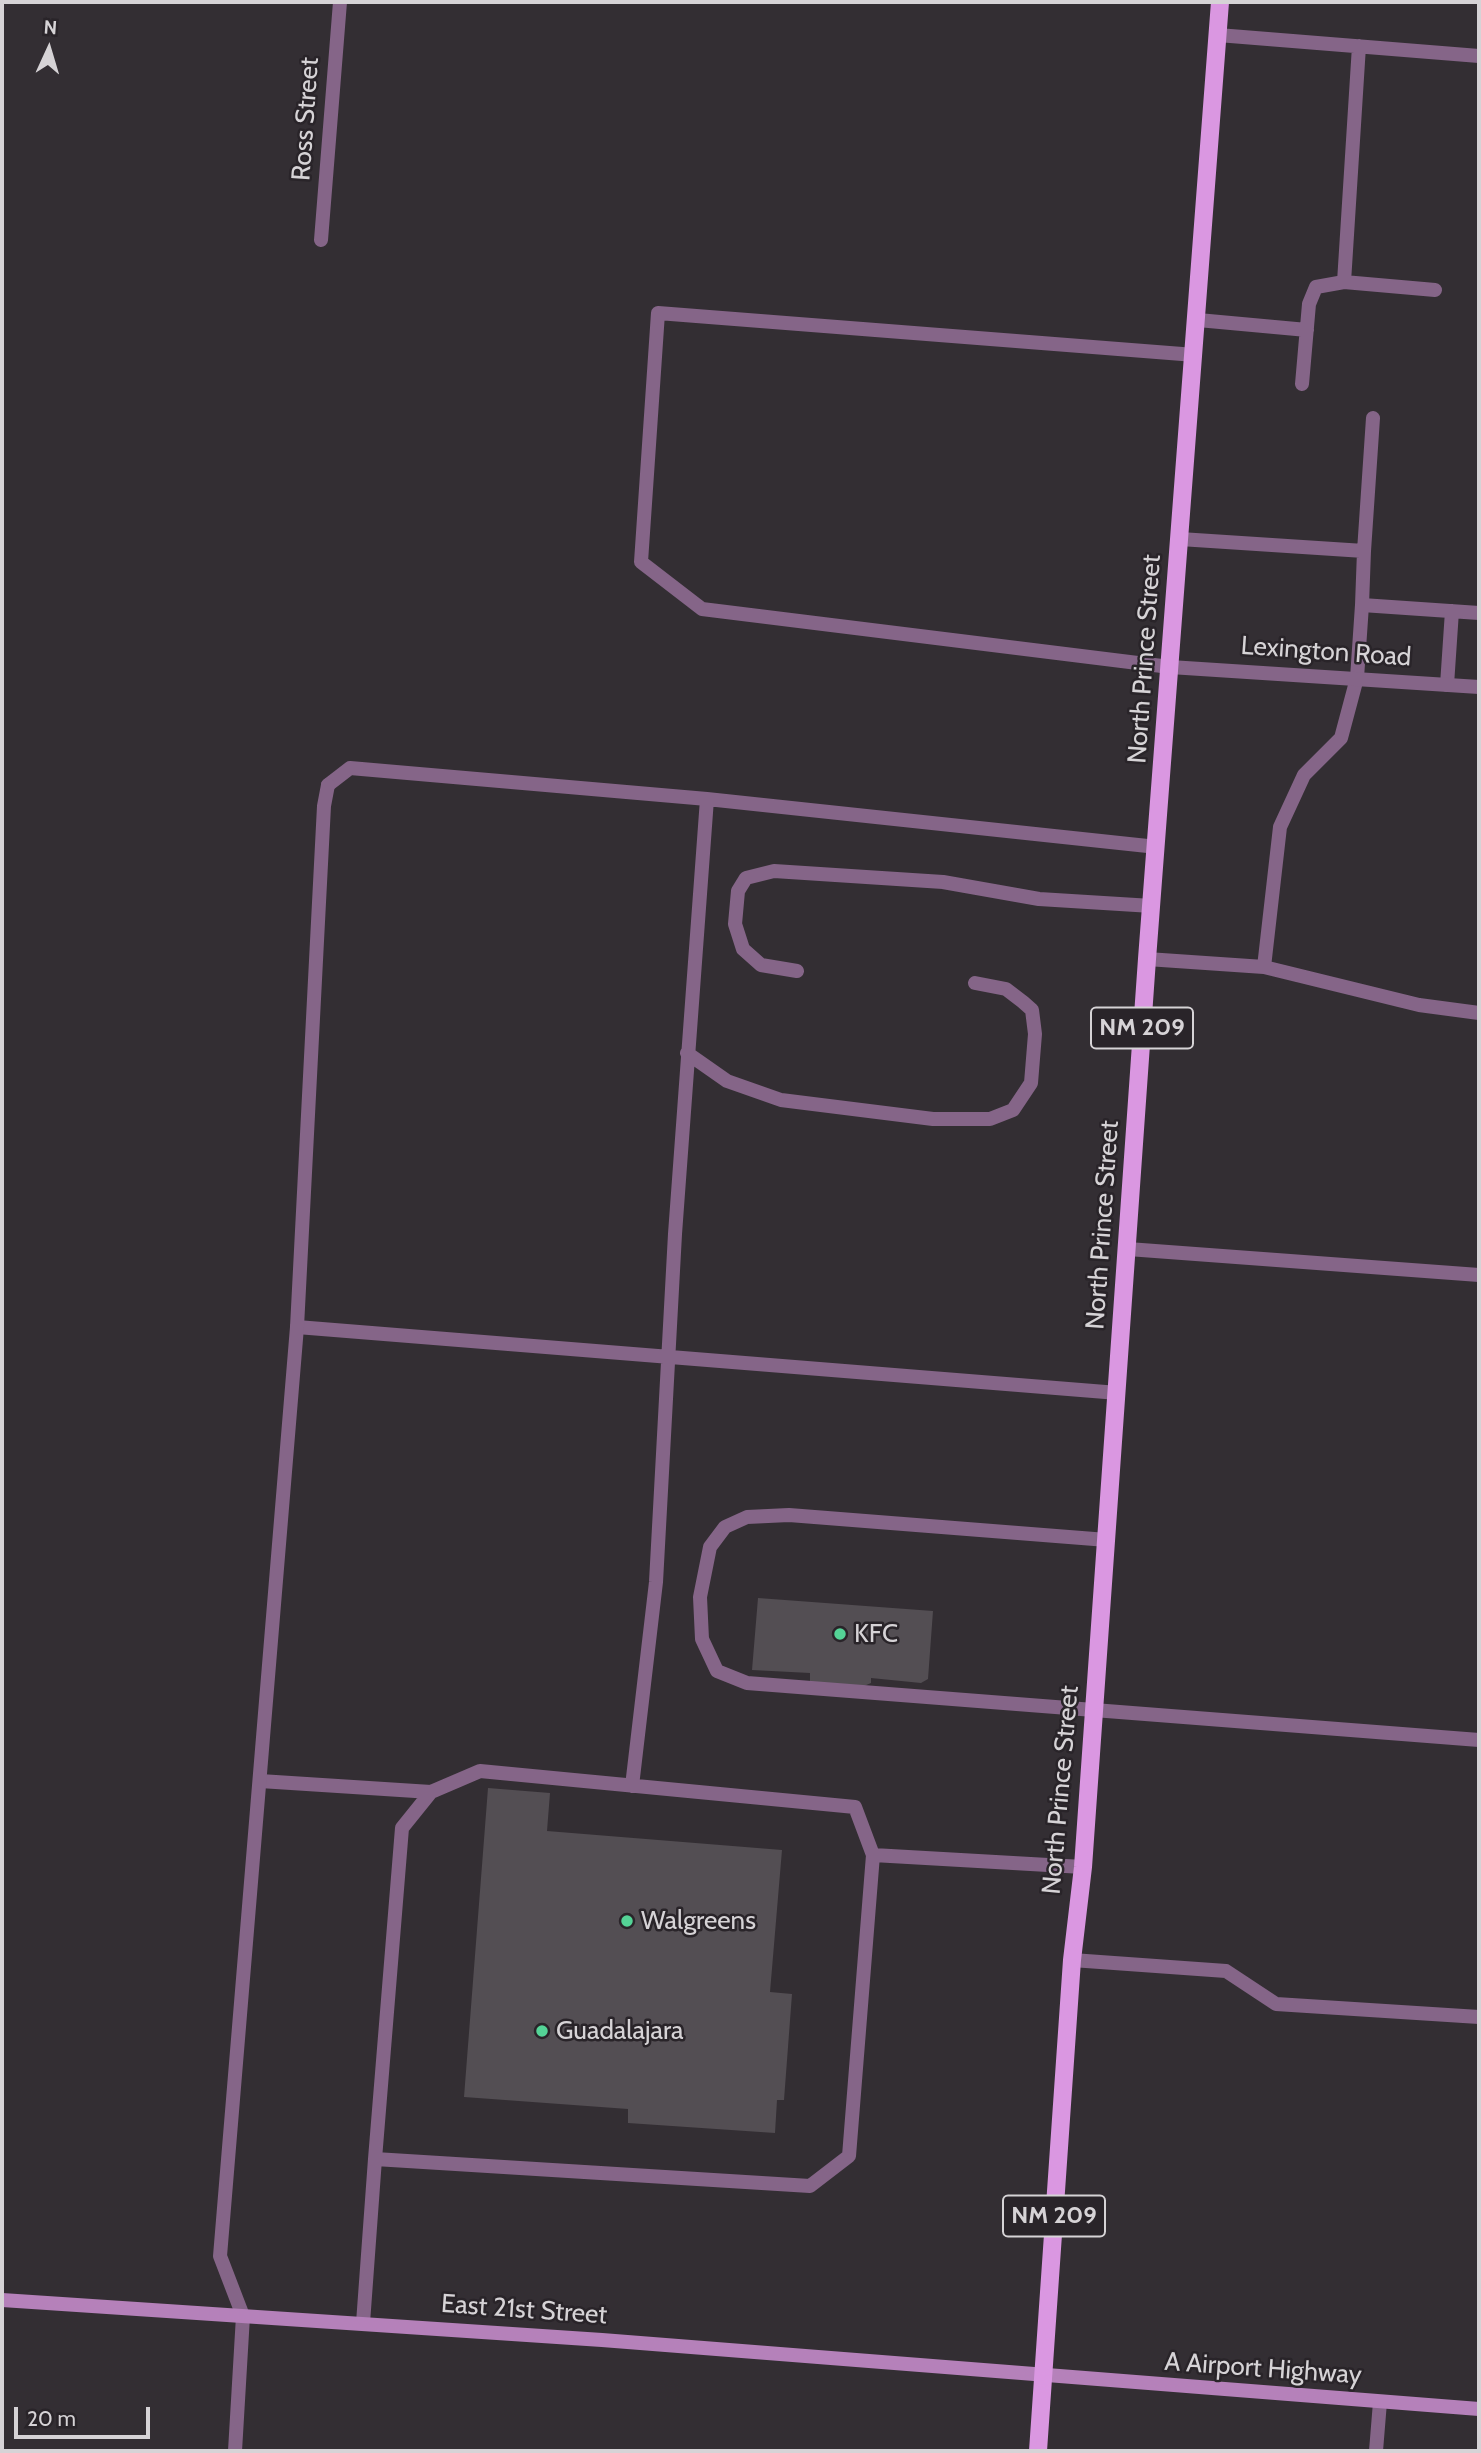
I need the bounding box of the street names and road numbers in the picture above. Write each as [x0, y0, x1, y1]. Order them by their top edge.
street label: Ross Street [286, 56, 326, 182]
street label: North Prince Street [1122, 553, 1168, 765]
street label: Lexington Road [1240, 630, 1412, 674]
road number: NM 209 [1091, 1008, 1193, 1048]
street label: North Prince Street [1080, 1119, 1126, 1331]
street label: North Prince Street [1036, 1684, 1086, 1896]
road number: NM 209 [1003, 2196, 1105, 2236]
street label: East 21st Street [440, 2289, 608, 2331]
street label: A Airport Highway [1163, 2347, 1363, 2391]

